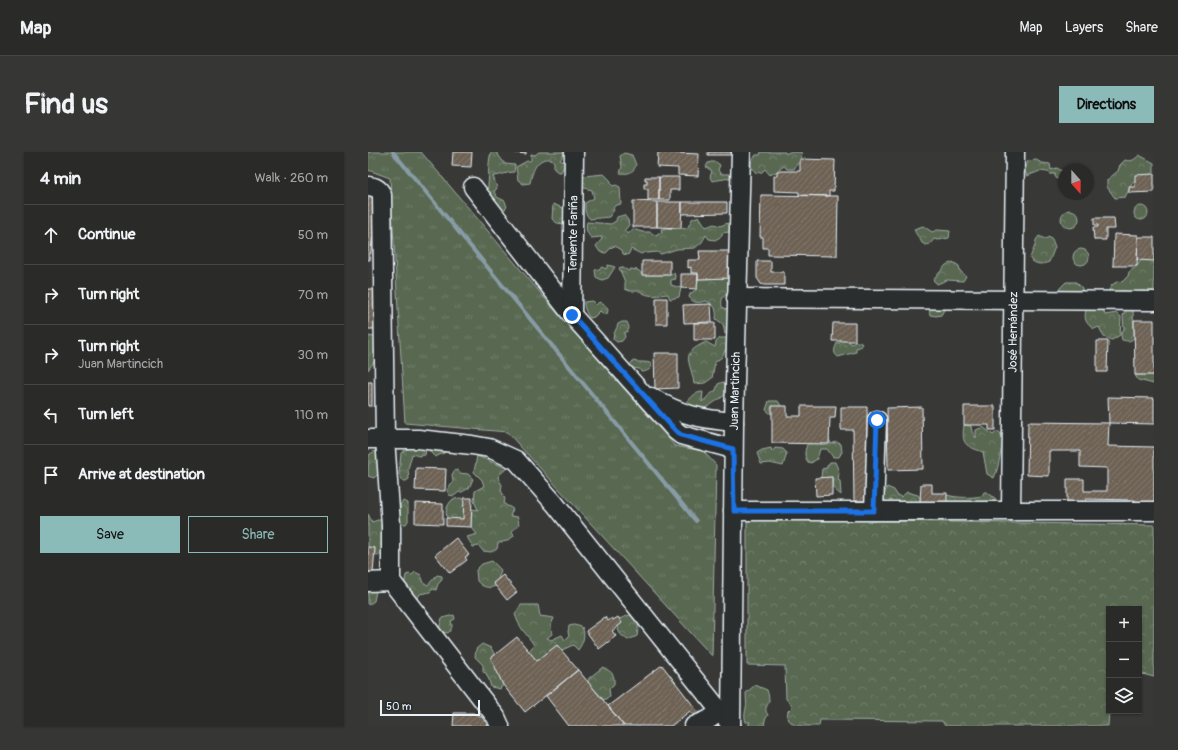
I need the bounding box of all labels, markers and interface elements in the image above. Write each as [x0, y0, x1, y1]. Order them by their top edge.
text: Map [20, 16, 51, 40]
text: Map [1020, 19, 1043, 36]
text: Layers [1065, 19, 1103, 36]
text: Share [1125, 19, 1158, 36]
button: Directions [1059, 86, 1154, 123]
text: Find us [24, 87, 108, 122]
north arrow [1058, 164, 1094, 200]
text: 4 min [40, 168, 81, 189]
text: Walk · 260 m [254, 170, 328, 186]
street label: Teniente Fariña [565, 195, 581, 273]
icon: ahead [40, 224, 62, 246]
text: Continue [78, 225, 136, 244]
text: 50 m [298, 227, 328, 243]
icon: right [40, 284, 62, 306]
text: Turn right [78, 285, 139, 304]
text: 70 m [298, 287, 328, 303]
street label: José Hernández [1005, 291, 1021, 373]
route end [563, 306, 581, 324]
text: Turn right [78, 337, 139, 356]
icon: right [40, 344, 62, 366]
text: 30 m [298, 347, 328, 363]
street label: Juan Martincich [726, 351, 743, 430]
text: Juan Martincich [78, 356, 163, 372]
icon: left [40, 404, 62, 426]
text: Turn left [78, 405, 134, 424]
text: 110 m [295, 407, 328, 423]
route start [868, 411, 886, 429]
icon: arrive [40, 464, 62, 486]
text: Arrive at destination [78, 465, 205, 484]
button: Save [40, 516, 180, 553]
button: Share [188, 516, 328, 553]
map controls [1106, 606, 1142, 714]
button: + [1106, 606, 1142, 642]
button: − [1106, 642, 1142, 678]
button: layers [1106, 678, 1142, 714]
scale bar [380, 698, 480, 717]
text: 50 m [386, 700, 412, 713]

